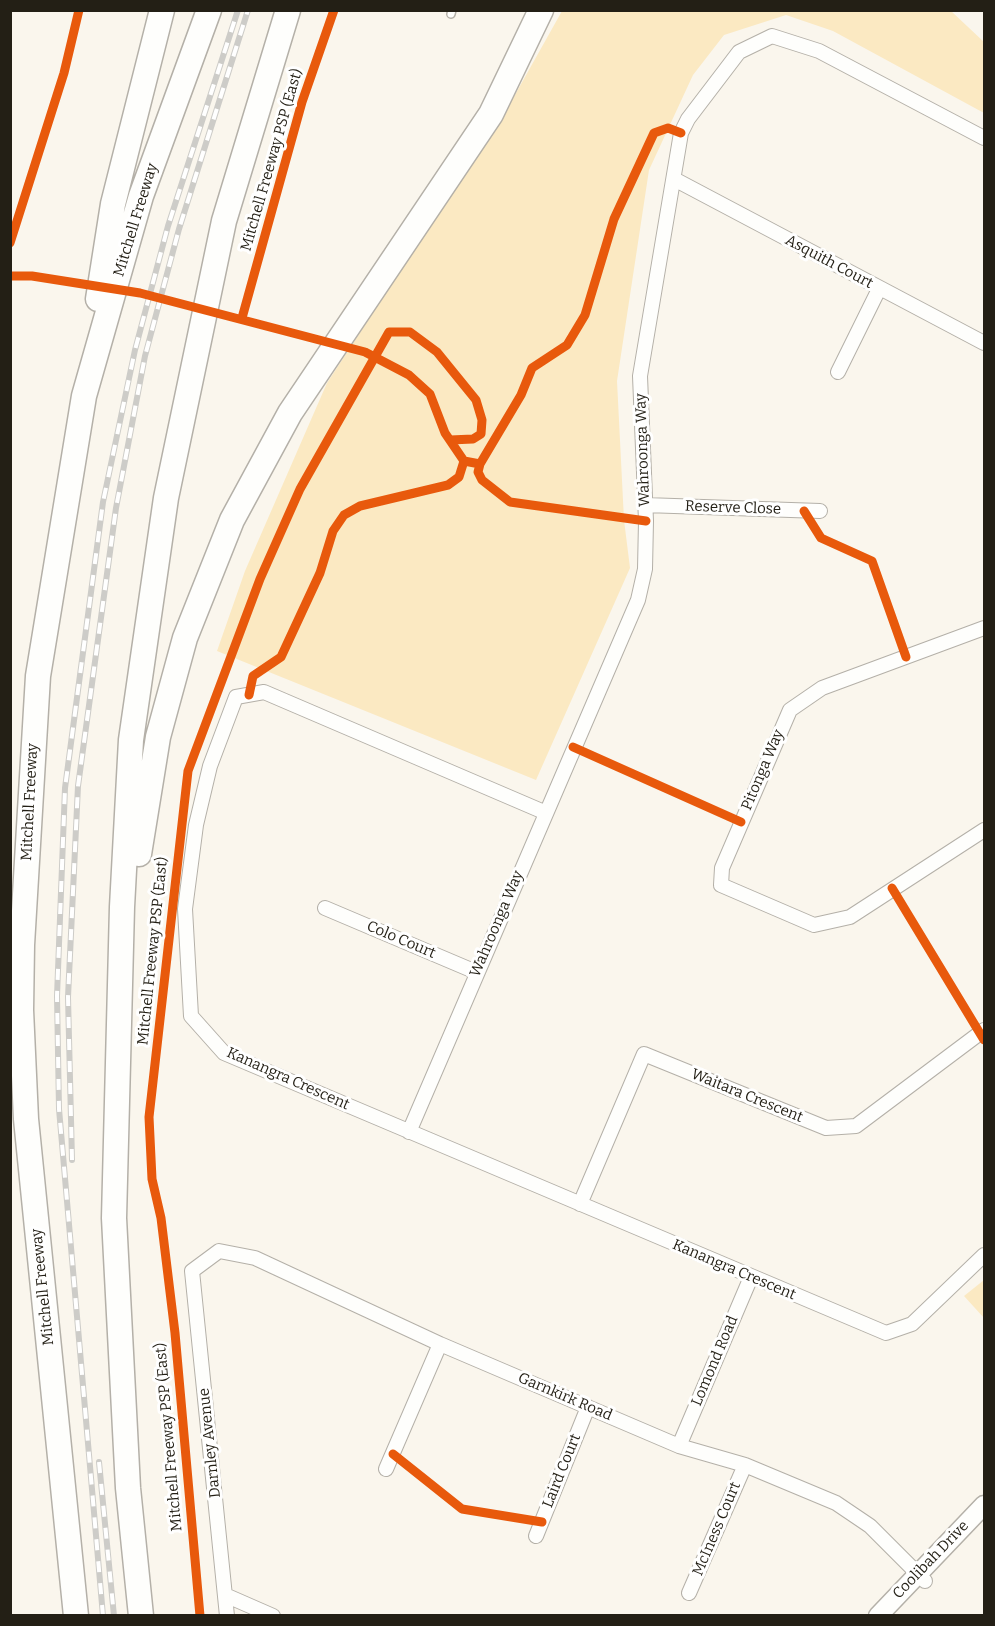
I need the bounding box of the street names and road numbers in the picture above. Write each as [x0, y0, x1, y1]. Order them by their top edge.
street label: Mitchell Freeway PSP (East) [237, 67, 307, 253]
street label: Mitchell Freeway [110, 161, 162, 279]
street label: Asquith Court [782, 231, 876, 293]
street label: Wahroonga Way [632, 393, 654, 507]
street label: Reserve Close [685, 497, 781, 519]
street label: Pitonga Way [738, 727, 788, 813]
street label: Mitchell Freeway [18, 743, 42, 861]
street label: Mitchell Freeway PSP (East) [134, 856, 172, 1046]
street label: Wahroonga Way [466, 868, 528, 980]
street label: Colo Court [364, 917, 438, 963]
street label: Kanangra Crescent [224, 1044, 352, 1114]
street label: Waitara Crescent [688, 1065, 806, 1127]
street label: Mitchell Freeway [28, 1228, 58, 1346]
street label: Kanangra Crescent [670, 1236, 798, 1304]
street label: Lomond Road [688, 1313, 742, 1409]
street label: Mitchell Freeway PSP (East) [152, 1342, 186, 1532]
street label: Garnkirk Road [515, 1369, 615, 1425]
street label: Darnley Avenue [195, 1387, 225, 1499]
street label: Laird Court [539, 1431, 585, 1511]
street label: McIness Court [689, 1479, 745, 1579]
street label: Coolibah Drive [889, 1517, 973, 1603]

